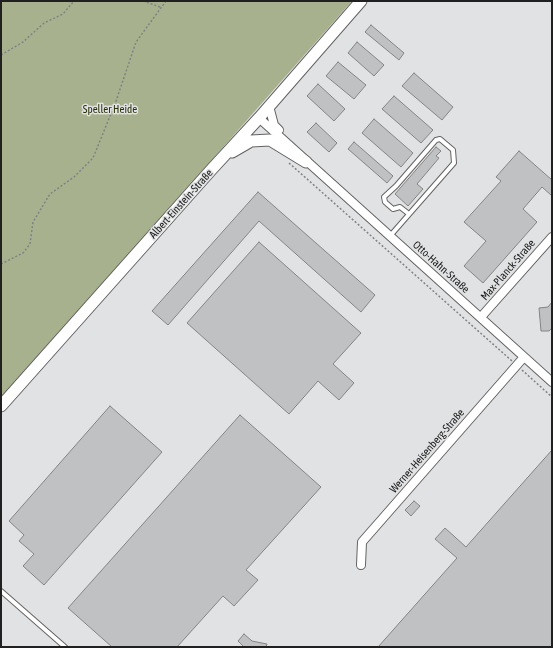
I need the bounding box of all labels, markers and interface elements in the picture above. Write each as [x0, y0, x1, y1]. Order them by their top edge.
park label: Speller Heide [83, 103, 137, 117]
street label: Albert-Einstein-Straße [146, 167, 216, 241]
street label: Max-Planck-Straße [478, 237, 538, 303]
street label: Otto-Hahn-Straße [410, 238, 472, 296]
street label: Werner-Heisenberg-Straße [387, 406, 467, 496]

